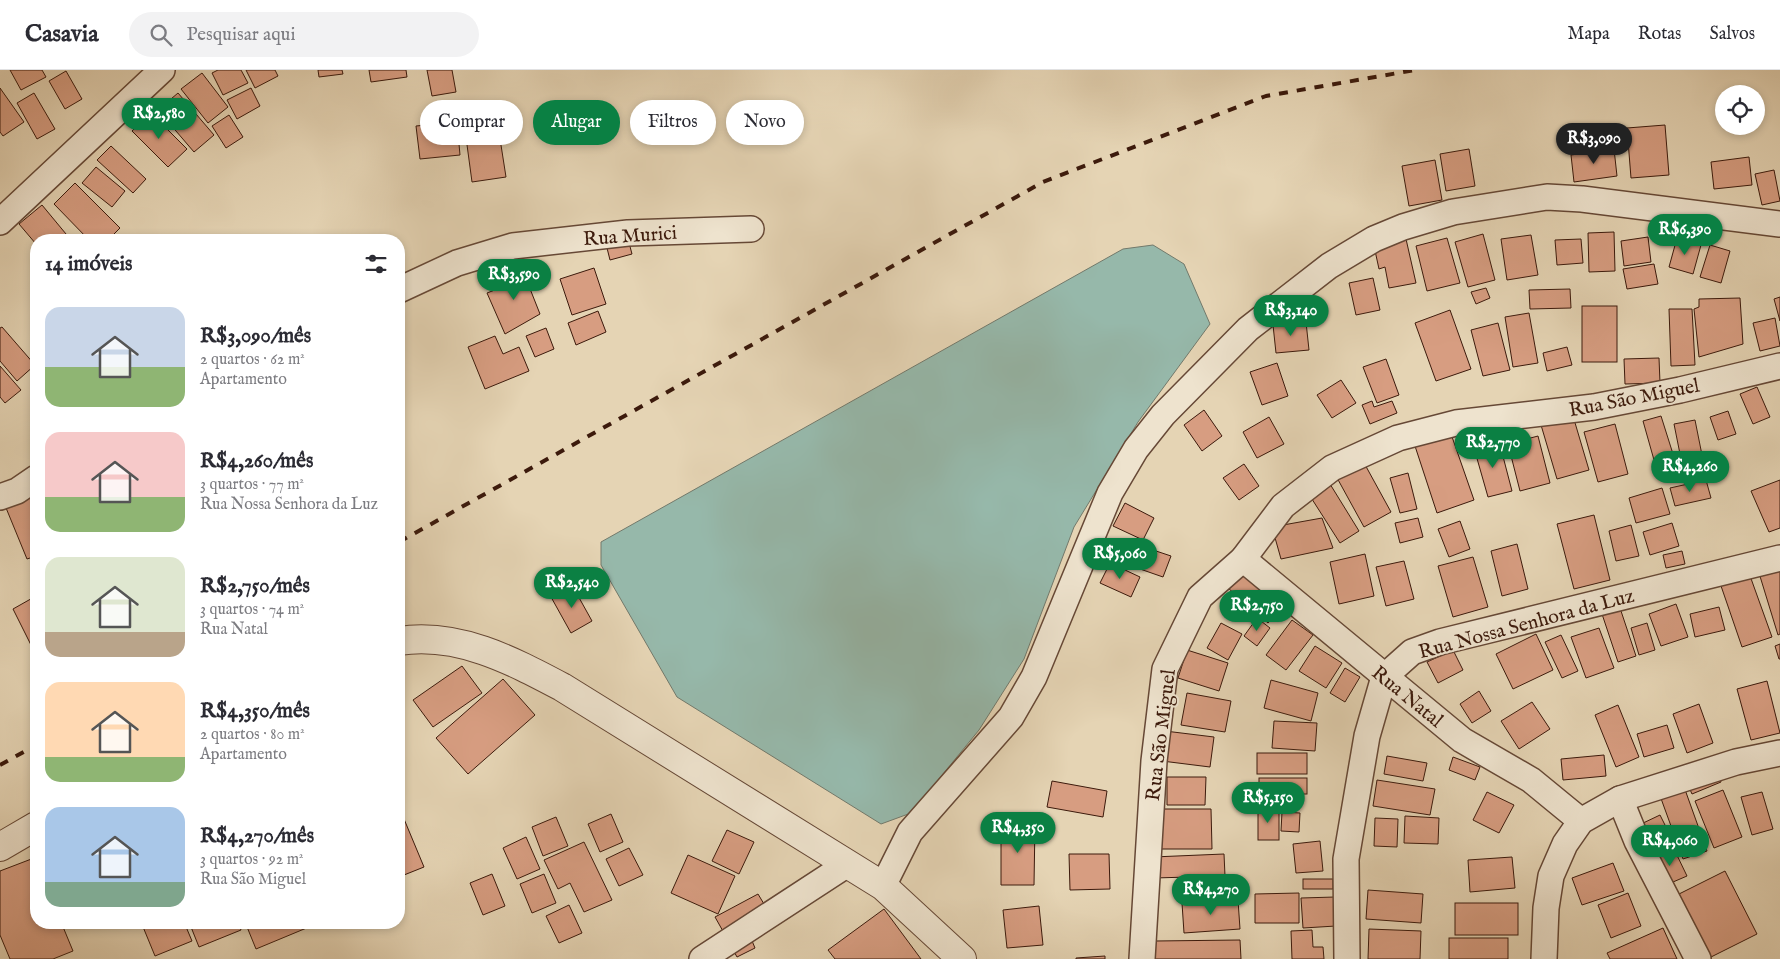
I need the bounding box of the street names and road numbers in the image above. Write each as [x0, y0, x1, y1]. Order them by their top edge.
street label: Rua Murici [582, 221, 678, 252]
street label: Rua São Miguel [1567, 373, 1702, 423]
street label: Rua Nossa Senhora da Luz [1416, 584, 1637, 665]
street label: Rua Natal [1366, 661, 1448, 734]
street label: Rua São Miguel [1141, 667, 1182, 803]

